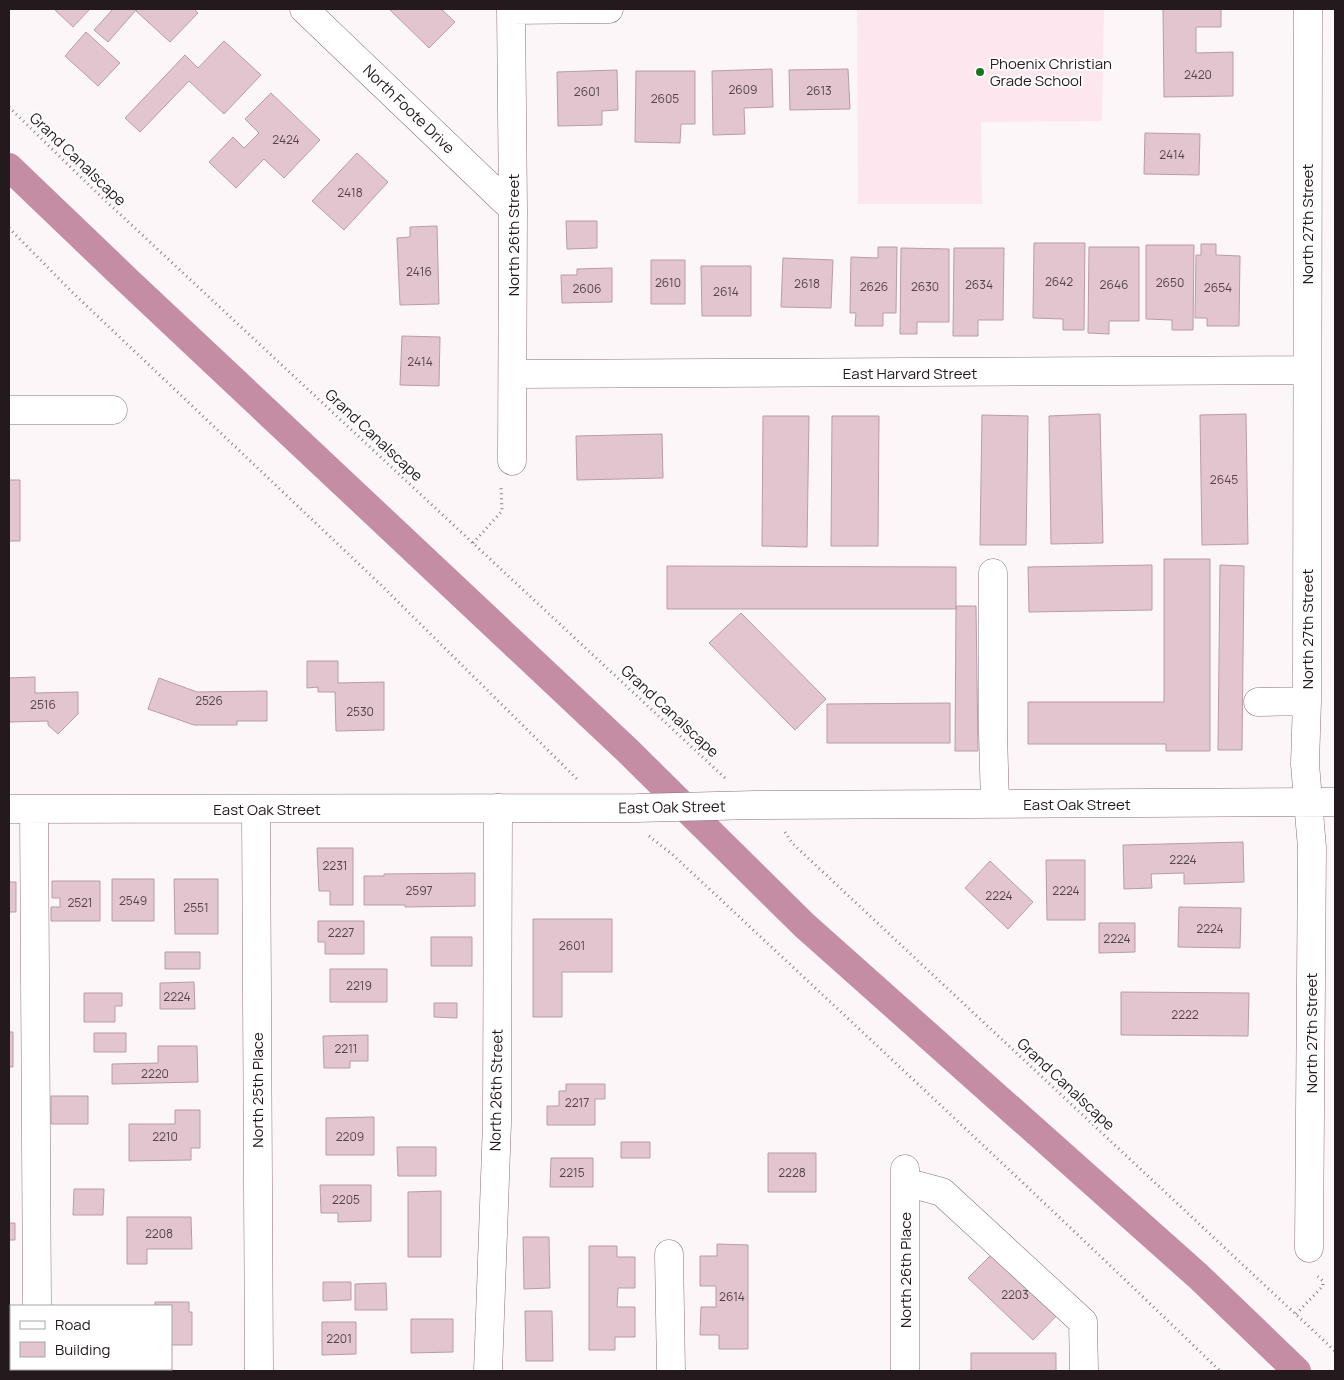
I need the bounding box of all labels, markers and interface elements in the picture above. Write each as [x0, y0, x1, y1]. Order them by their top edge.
place label: Phoenix Christian Grade School [990, 53, 1112, 91]
street label: North Foote Drive [359, 60, 460, 158]
marker: Phoenix Christian Grade School [974, 66, 986, 78]
house number: 2420 [1184, 66, 1212, 83]
house number: 2609 [728, 81, 758, 98]
house number: 2613 [806, 82, 832, 99]
house number: 2601 [574, 83, 600, 100]
house number: 2605 [651, 90, 679, 107]
street label: Grand Canalscape [25, 107, 131, 211]
house number: 2424 [272, 131, 300, 148]
house number: 2414 [1159, 146, 1185, 163]
street label: North 27th Street [1297, 164, 1318, 284]
street label: North 26th Street [503, 174, 524, 296]
house number: 2418 [337, 184, 363, 201]
house number: 2416 [406, 263, 432, 280]
house number: 2642 [1045, 273, 1073, 290]
house number: 2610 [655, 274, 681, 291]
house number: 2650 [1156, 274, 1184, 291]
house number: 2618 [794, 275, 820, 292]
house number: 2634 [965, 276, 993, 293]
house number: 2646 [1100, 276, 1128, 293]
house number: 2626 [860, 278, 888, 295]
house number: 2630 [911, 278, 939, 295]
house number: 2654 [1204, 279, 1232, 296]
house number: 2606 [572, 280, 602, 297]
house number: 2614 [713, 283, 739, 300]
house number: 2414 [407, 353, 433, 370]
street label: East Harvard Street [843, 363, 977, 384]
street label: Grand Canalscape [321, 384, 428, 486]
house number: 2645 [1210, 471, 1238, 488]
street label: North 27th Street [1297, 569, 1318, 689]
street label: Grand Canalscape [617, 660, 724, 762]
house number: 2526 [195, 692, 223, 709]
house number: 2516 [30, 696, 56, 713]
house number: 2530 [346, 703, 374, 720]
street label: East Oak Street [1023, 794, 1131, 815]
street label: East Oak Street [618, 796, 726, 818]
street label: East Oak Street [213, 799, 321, 820]
house number: 2224 [1169, 851, 1197, 868]
house number: 2231 [323, 857, 348, 874]
house number: 2597 [405, 882, 433, 899]
house number: 2224 [1052, 882, 1080, 899]
house number: 2224 [985, 887, 1013, 904]
house number: 2549 [119, 892, 147, 909]
house number: 2521 [68, 894, 92, 911]
house number: 2551 [183, 899, 209, 916]
house number: 2224 [1196, 920, 1224, 937]
house number: 2227 [328, 924, 354, 941]
house number: 2224 [1103, 930, 1131, 947]
house number: 2601 [559, 937, 585, 954]
street label: North 27th Street [1301, 973, 1322, 1093]
house number: 2219 [346, 977, 372, 994]
house number: 2224 [163, 988, 191, 1005]
house number: 2222 [1171, 1006, 1199, 1023]
street label: North 26th Street [484, 1029, 508, 1151]
street label: North 25th Place [247, 1032, 268, 1148]
street label: Grand Canalscape [1013, 1033, 1120, 1135]
house number: 2211 [334, 1040, 358, 1057]
house number: 2220 [141, 1065, 169, 1082]
house number: 2217 [565, 1094, 589, 1111]
house number: 2210 [152, 1128, 178, 1145]
house number: 2209 [336, 1128, 364, 1145]
house number: 2215 [559, 1164, 585, 1181]
house number: 2228 [778, 1164, 806, 1181]
house number: 2205 [332, 1191, 360, 1208]
street label: North 26th Place [895, 1212, 916, 1328]
house number: 2208 [145, 1225, 173, 1242]
house number: 2203 [1001, 1286, 1029, 1303]
house number: 2614 [719, 1288, 745, 1305]
legend [10, 1305, 172, 1370]
text: Road [55, 1314, 91, 1335]
house number: 2201 [326, 1330, 352, 1347]
text: Building [55, 1339, 110, 1360]

